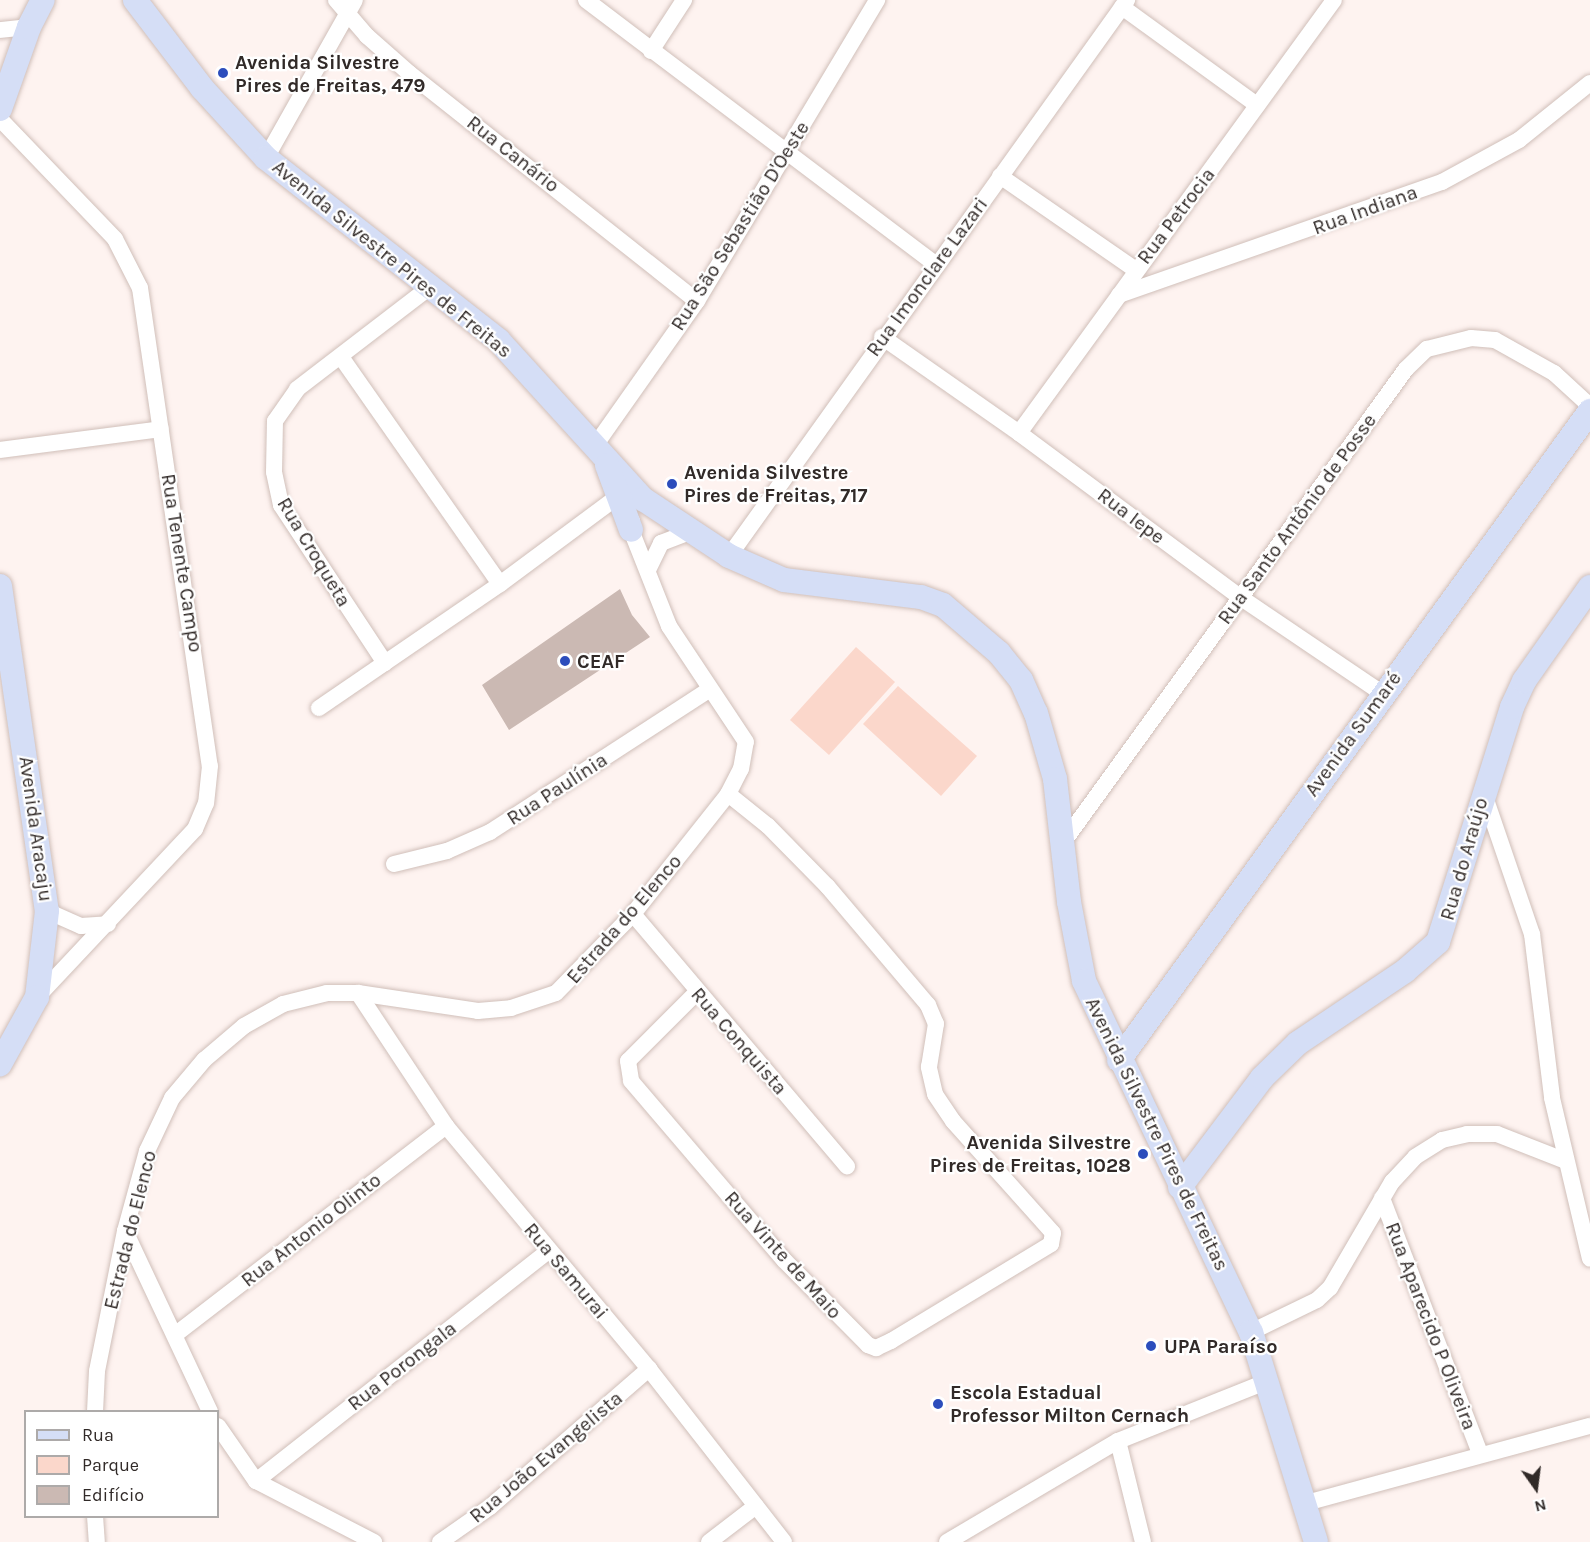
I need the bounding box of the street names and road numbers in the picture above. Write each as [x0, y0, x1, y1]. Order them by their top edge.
street label: Rua Canário [462, 111, 564, 197]
street label: Rua São Sebastião D'Oeste [666, 117, 814, 335]
street label: Avenida Silvestre Pires de Freitas [268, 155, 516, 363]
street label: Rua Petrocia [1132, 163, 1220, 269]
street label: Rua Indiana [1309, 180, 1421, 240]
street label: Rua Imonclare Lazari [861, 193, 993, 361]
street label: Rua Santo Antônio de Posse [1213, 409, 1381, 629]
street label: Rua Tenente Campo [156, 472, 208, 654]
street label: Rua Iepe [1093, 483, 1169, 549]
street label: Rua Croqueta [272, 493, 356, 611]
street label: Avenida Sumaré [1300, 667, 1406, 801]
street label: Rua Paulínia [502, 748, 612, 830]
street label: Avenida Aracaju [14, 755, 58, 903]
street label: Rua do Araújo [1435, 795, 1493, 923]
street label: Estrada do Elenco [561, 850, 687, 988]
street label: Rua Conquista [686, 982, 792, 1100]
street label: Avenida Silvestre Pires de Freitas [1080, 994, 1234, 1274]
street label: Estrada do Elenco [99, 1148, 161, 1312]
street label: Rua Antonio Olinto [236, 1168, 386, 1292]
street label: Rua Vinte de Maio [719, 1186, 847, 1324]
street label: Rua Samurai [519, 1218, 613, 1324]
street label: Rua Aparecido P Oliveira [1380, 1219, 1482, 1433]
street label: Rua Porongala [343, 1316, 461, 1416]
street label: Rua João Evangelista [465, 1386, 627, 1528]

